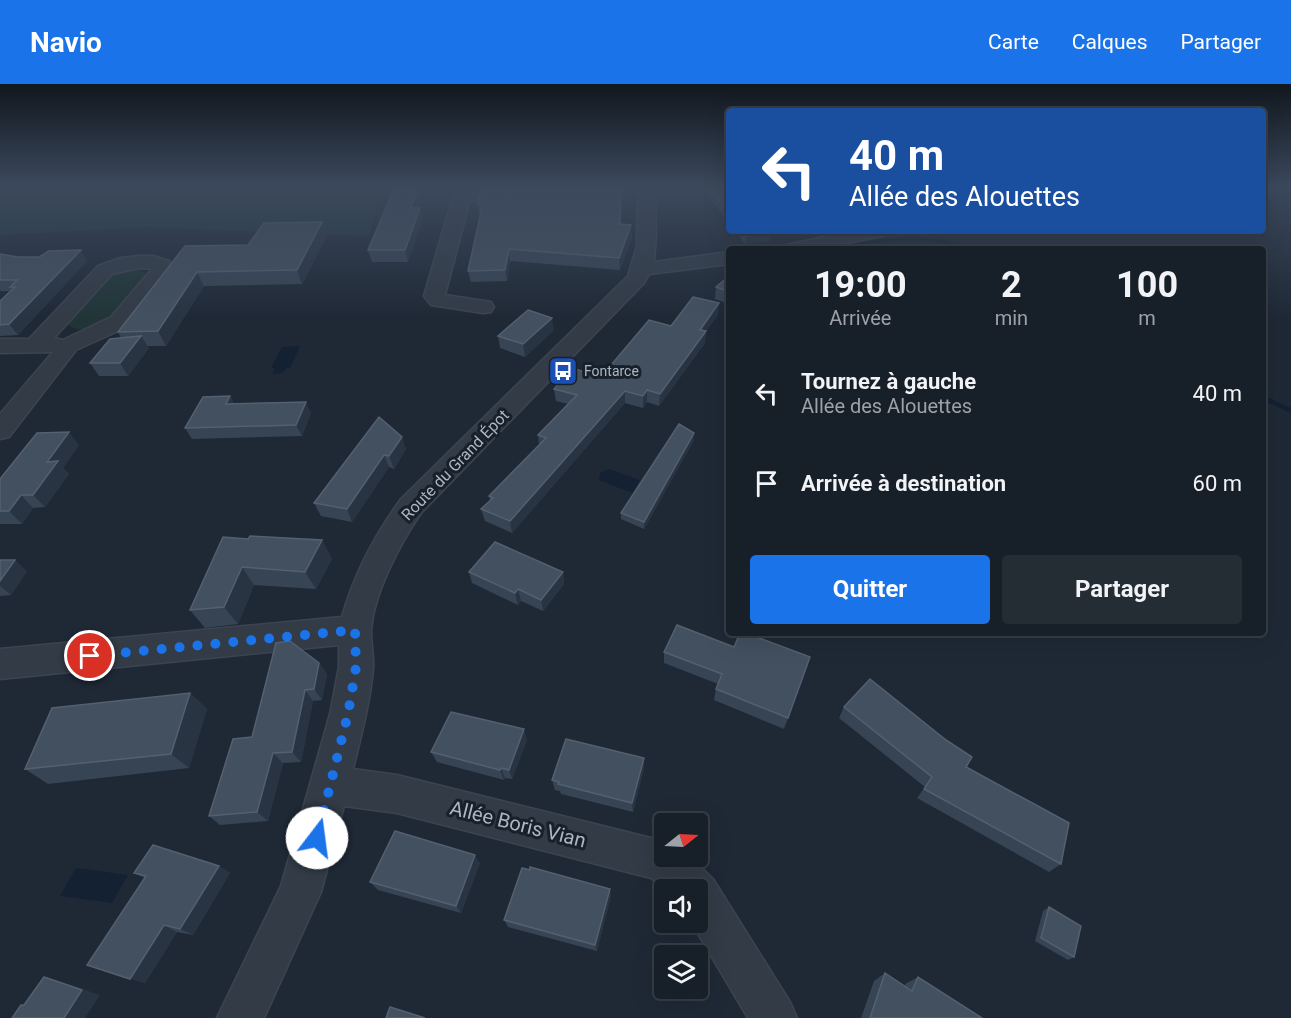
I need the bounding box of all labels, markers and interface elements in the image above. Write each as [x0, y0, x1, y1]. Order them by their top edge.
text: Navio [30, 26, 102, 59]
text: Carte [988, 30, 1039, 54]
text: Calques [1072, 30, 1147, 54]
text: Partager [1180, 30, 1261, 54]
text: 40 m [849, 131, 944, 180]
icon: left [750, 132, 828, 210]
text: Allée des Alouettes [849, 181, 1080, 213]
text: 19:00 [814, 264, 907, 306]
text: 2 [1001, 264, 1022, 306]
text: 100 [1116, 264, 1178, 306]
text: Arrivée [829, 306, 891, 330]
text: min [995, 306, 1028, 330]
text: m [1138, 306, 1156, 330]
bus stop icon: Fontarce [547, 355, 579, 387]
place label: Fontarce [584, 363, 639, 379]
text: Tournez à gauche [801, 369, 976, 394]
icon: left [750, 377, 783, 410]
text: 40 m [1193, 381, 1242, 406]
text: Allée des Alouettes [801, 394, 972, 418]
street label: Route du Grand Épot [397, 406, 513, 524]
icon: arrive [750, 467, 783, 500]
text: Arrivée à destination [801, 471, 1006, 496]
text: 60 m [1193, 471, 1242, 496]
button: Quitter [750, 555, 990, 624]
button: Partager [1002, 555, 1242, 624]
pin [64, 630, 115, 681]
icon: arrive [73, 639, 106, 672]
street label: Allée Boris Vian [448, 796, 588, 852]
position arrow [285, 806, 349, 870]
north arrow [654, 813, 708, 867]
map controls [654, 813, 708, 999]
button: sound [654, 879, 708, 933]
button: layers [654, 945, 708, 999]

